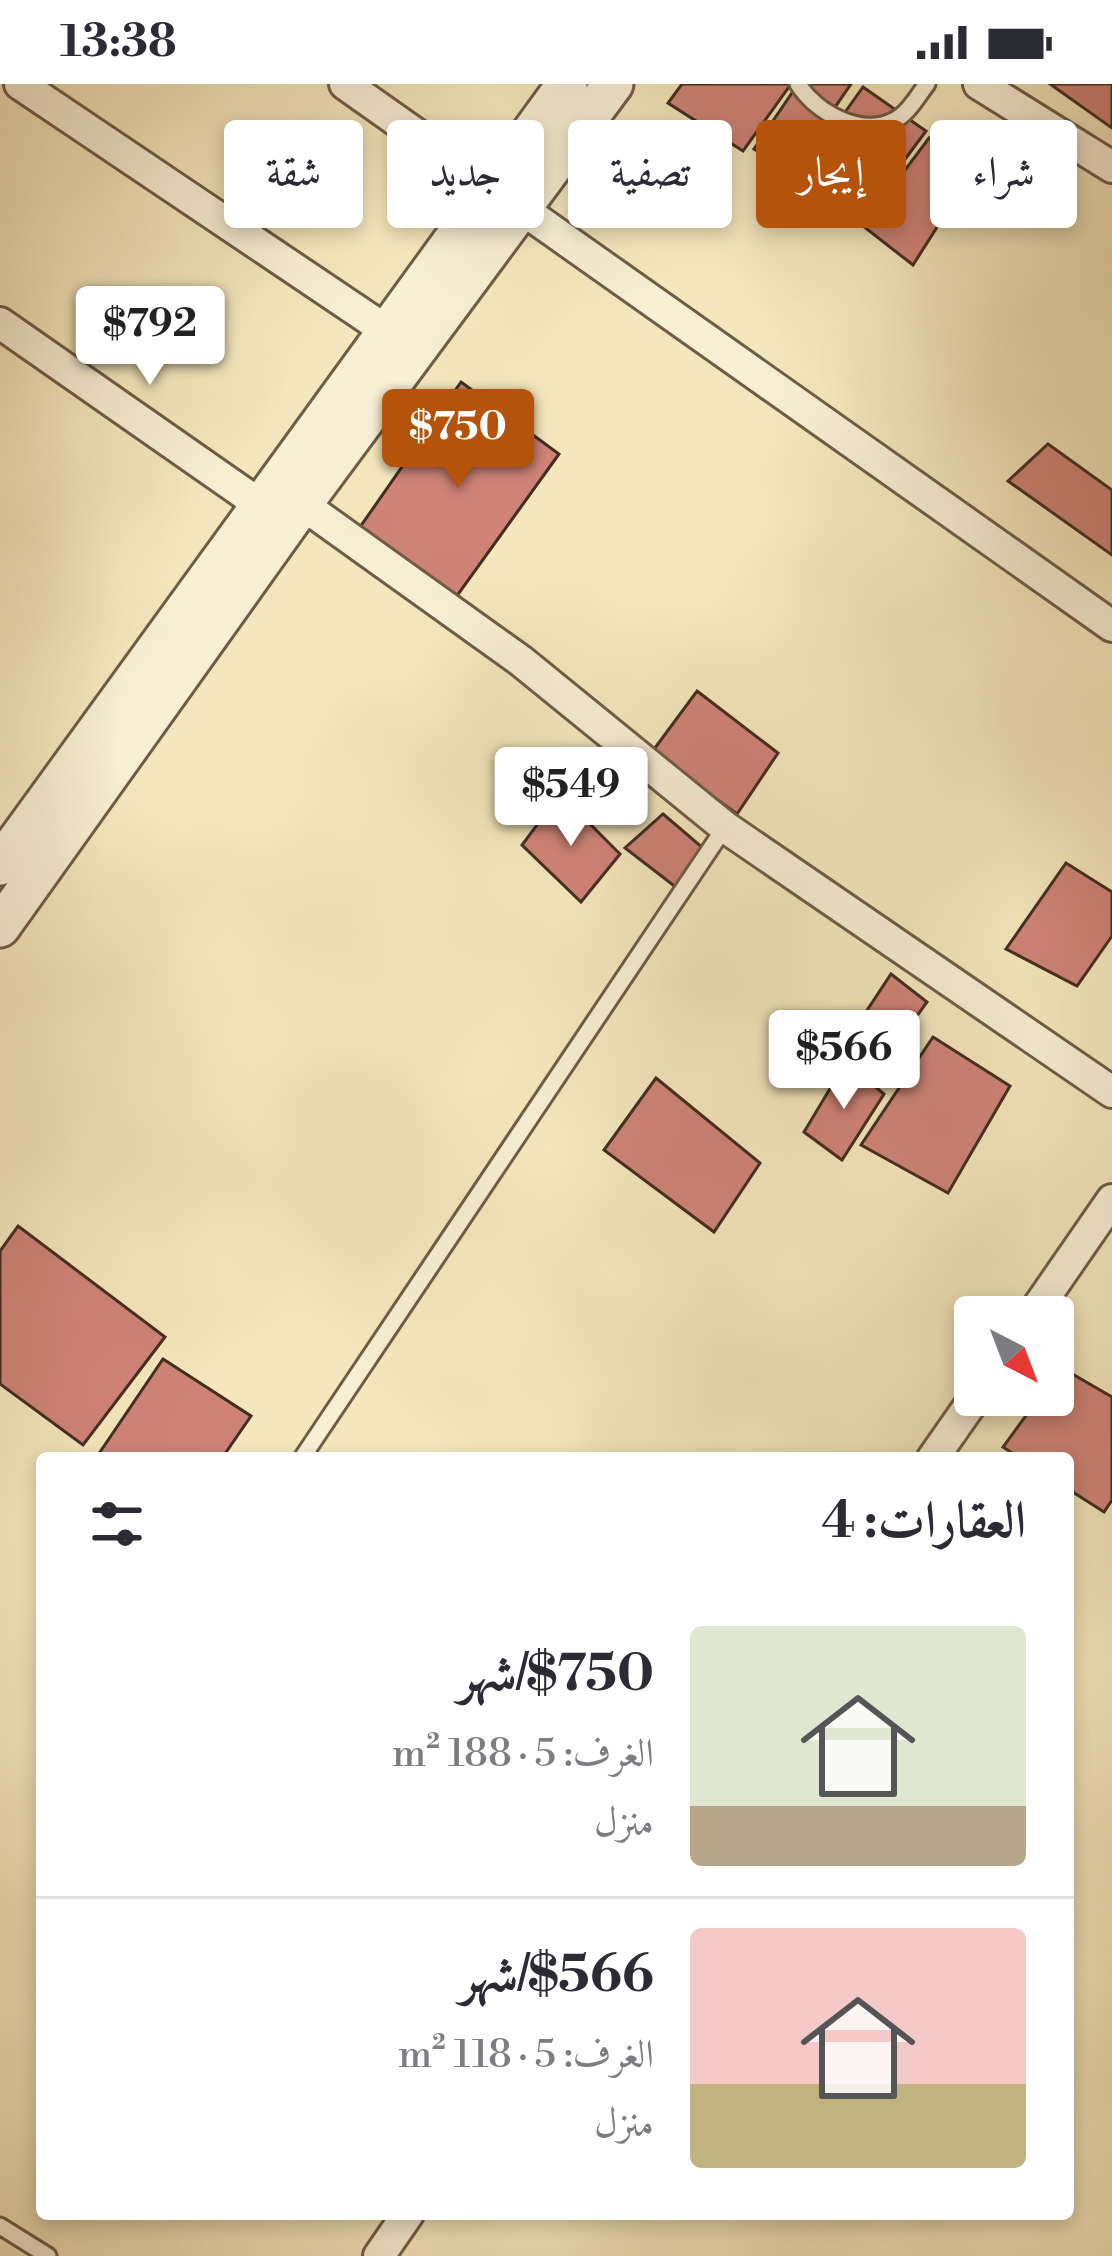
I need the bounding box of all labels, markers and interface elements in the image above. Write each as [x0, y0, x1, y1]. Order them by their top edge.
text: 13:38 [60, 14, 177, 71]
chip: شقة [224, 120, 363, 228]
chip: جديد [387, 120, 544, 228]
chip: تصفية [568, 120, 732, 228]
chip: إيجار [756, 120, 906, 228]
chip: شراء [930, 120, 1077, 228]
pin: $792 [79, 286, 221, 388]
text: $792 [103, 300, 197, 349]
pin: $750 [387, 389, 529, 491]
text: $750 [409, 403, 507, 452]
pin: $549 [500, 747, 642, 849]
text: $549 [522, 761, 620, 810]
pin: $566 [773, 1010, 915, 1112]
text: $566 [796, 1024, 892, 1073]
north arrow [954, 1296, 1074, 1416]
map controls [954, 1296, 1074, 1416]
text: العقارات: 4 [821, 1490, 1026, 1554]
icon: filters [84, 1491, 150, 1557]
text: $750/شهر [458, 1643, 654, 1707]
icon: home [786, 1674, 930, 1818]
text: الغرف: 5 · 188 m² [392, 1730, 654, 1779]
text: منزل [594, 1799, 654, 1848]
text: $566/شهر [460, 1944, 654, 2008]
icon: home [786, 1976, 930, 2120]
text: الغرف: 5 · 118 m² [398, 2031, 654, 2080]
text: منزل [594, 2100, 654, 2149]

